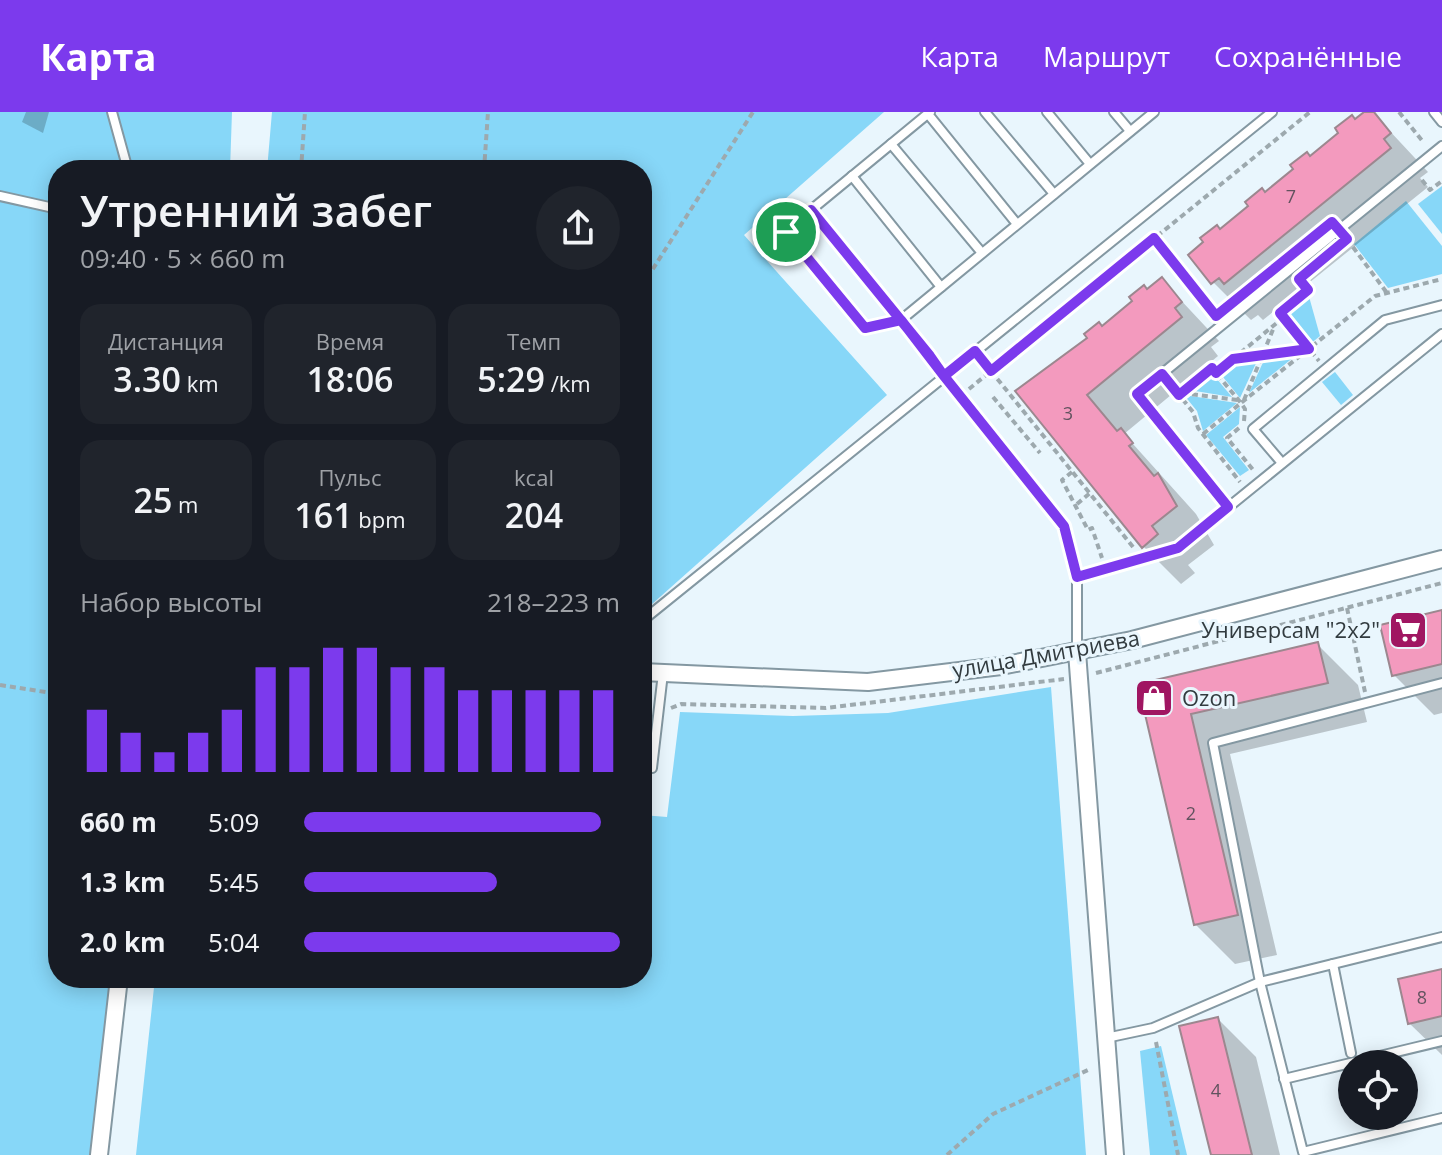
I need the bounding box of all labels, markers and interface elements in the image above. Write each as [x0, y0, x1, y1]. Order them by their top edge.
text: Карта [40, 30, 157, 82]
text: Карта [920, 37, 999, 75]
text: Маршрут [1043, 37, 1170, 75]
text: Сохранённые [1214, 37, 1402, 75]
text: Утренний забег [80, 180, 432, 240]
house number: 7 [1286, 184, 1296, 208]
button: share [536, 186, 620, 270]
pin [752, 198, 820, 266]
icon: arrive [764, 210, 808, 254]
text: 09:40 · 5 × 660 m [80, 240, 285, 276]
text: Дистанция [108, 326, 224, 356]
text: Время [316, 326, 384, 356]
text: Темп [507, 326, 561, 356]
text: 3.30 [113, 356, 181, 402]
text: 18:06 [306, 356, 394, 402]
text: 5:29 [477, 356, 545, 402]
text: km [181, 368, 219, 398]
text: /km [545, 368, 591, 398]
house number: 3 [1063, 401, 1073, 425]
text: Пульс [318, 462, 382, 492]
text: kcal [514, 462, 554, 492]
text: 25 [134, 477, 172, 523]
text: m [172, 489, 198, 519]
text: 161 [294, 492, 353, 538]
text: 204 [505, 492, 563, 538]
text: bpm [353, 504, 406, 534]
text: Набор высоты [80, 584, 263, 620]
text: 218–223 m [487, 584, 620, 620]
supermarket icon: Универсам "2x2" [1387, 609, 1429, 651]
place label: Универсам "2x2" [1201, 614, 1380, 644]
street label: улица Дмитриева [950, 622, 1142, 684]
shop icon: Ozon [1133, 677, 1175, 719]
place label: Ozon [1182, 682, 1236, 712]
house number: 2 [1186, 801, 1196, 825]
text: 660 m [80, 804, 157, 840]
text: 5:09 [208, 804, 259, 840]
text: 1.3 km [80, 864, 166, 900]
text: 5:45 [208, 864, 259, 900]
text: 2.0 km [80, 924, 166, 960]
text: 5:04 [208, 924, 259, 960]
house number: 8 [1417, 985, 1427, 1009]
map controls [1338, 1050, 1418, 1130]
button: locate [1338, 1050, 1418, 1130]
house number: 4 [1211, 1078, 1221, 1102]

